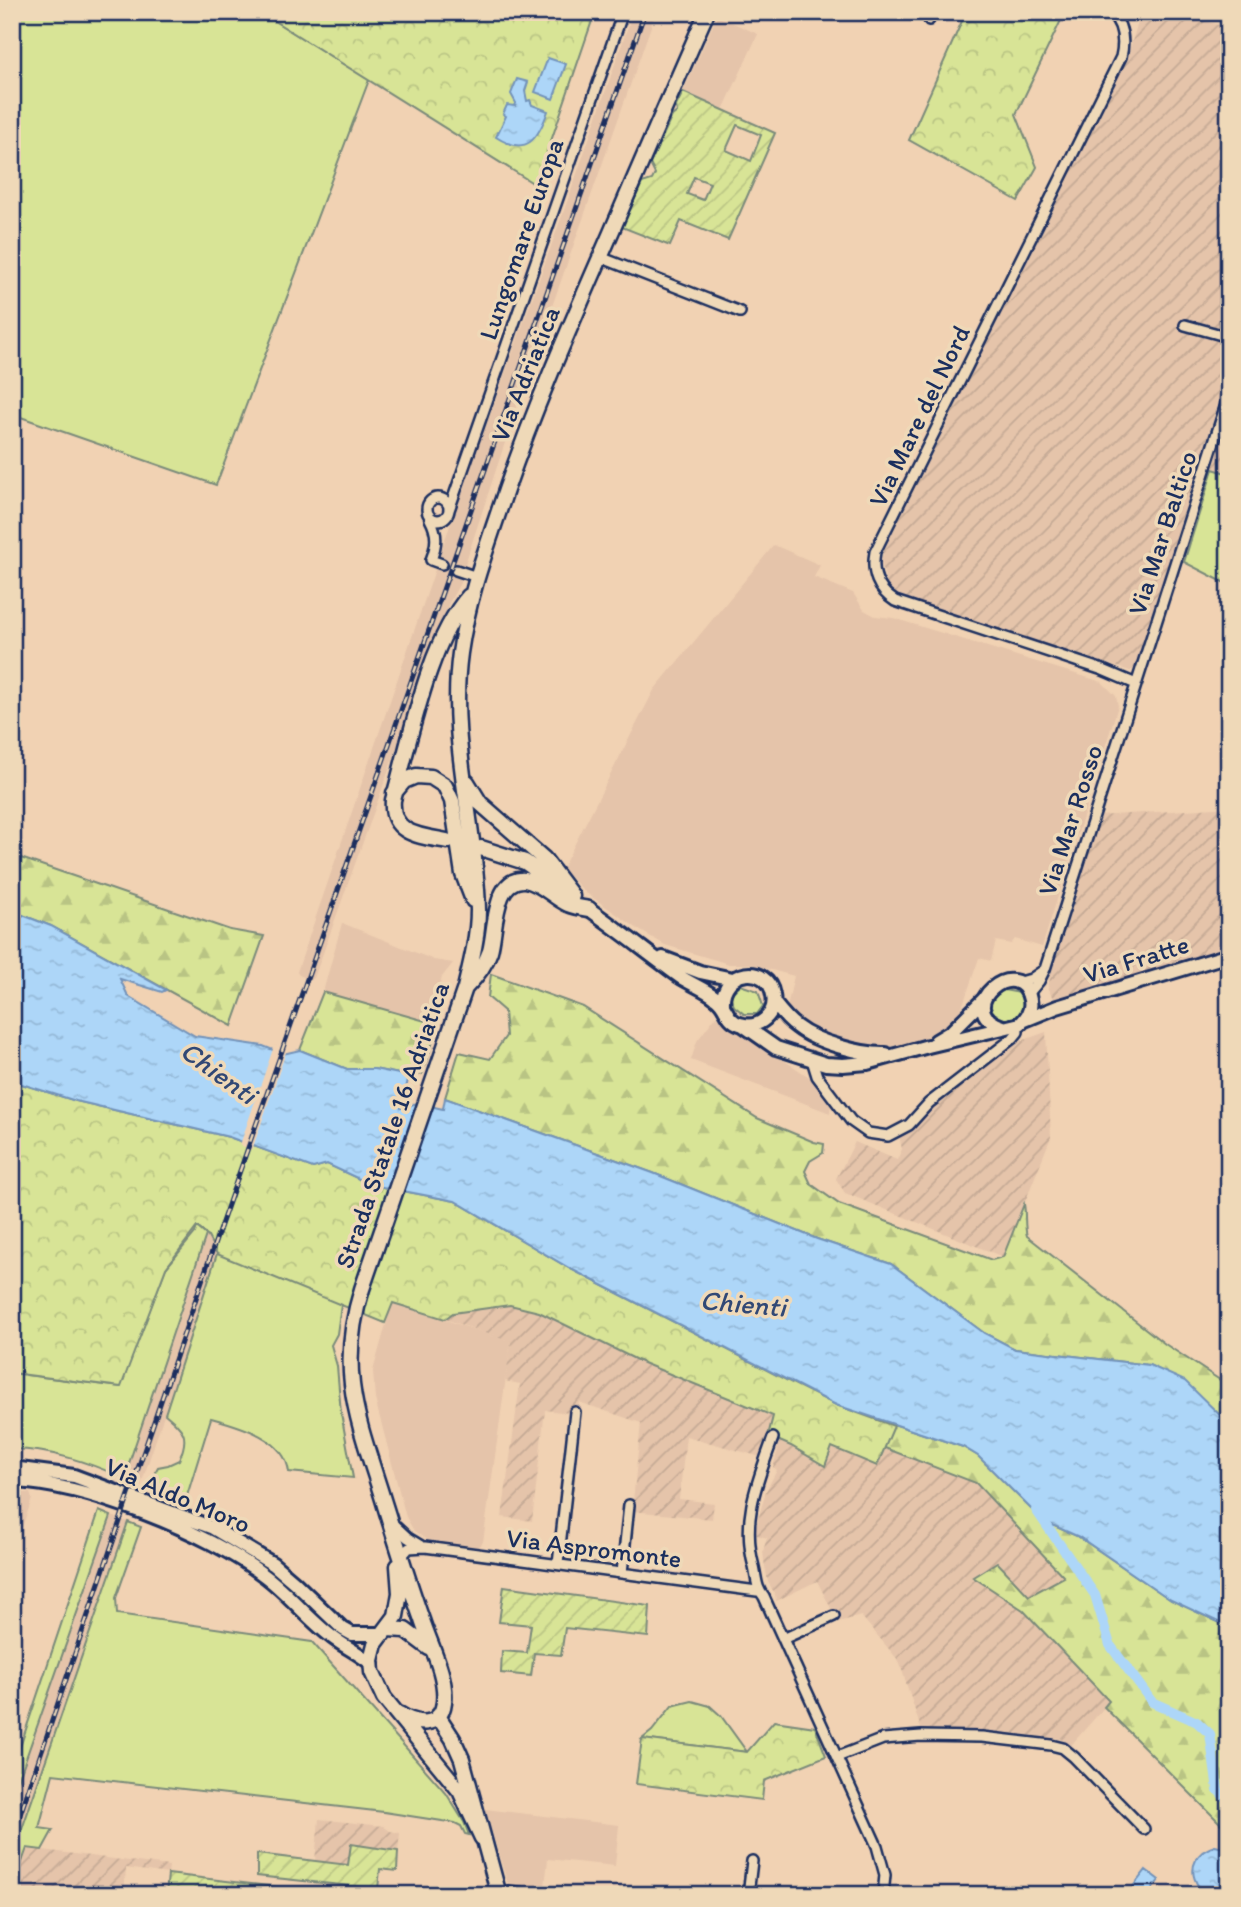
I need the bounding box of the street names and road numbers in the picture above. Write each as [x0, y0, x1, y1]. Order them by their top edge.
street label: Lungomare Europa [471, 134, 571, 344]
street label: Via Adriatica [483, 301, 567, 447]
street label: Via Mare del Nord [861, 320, 977, 512]
street label: Via Mar Baltico [1120, 447, 1204, 619]
street label: Via Mar Rosso [1031, 740, 1109, 900]
street label: Via Fratte [1079, 928, 1193, 990]
street label: Strada Statale 16 Adriatica [328, 977, 456, 1273]
street label: Via Aldo Moro [100, 1450, 256, 1540]
street label: Via Aspromonte [505, 1521, 683, 1575]

